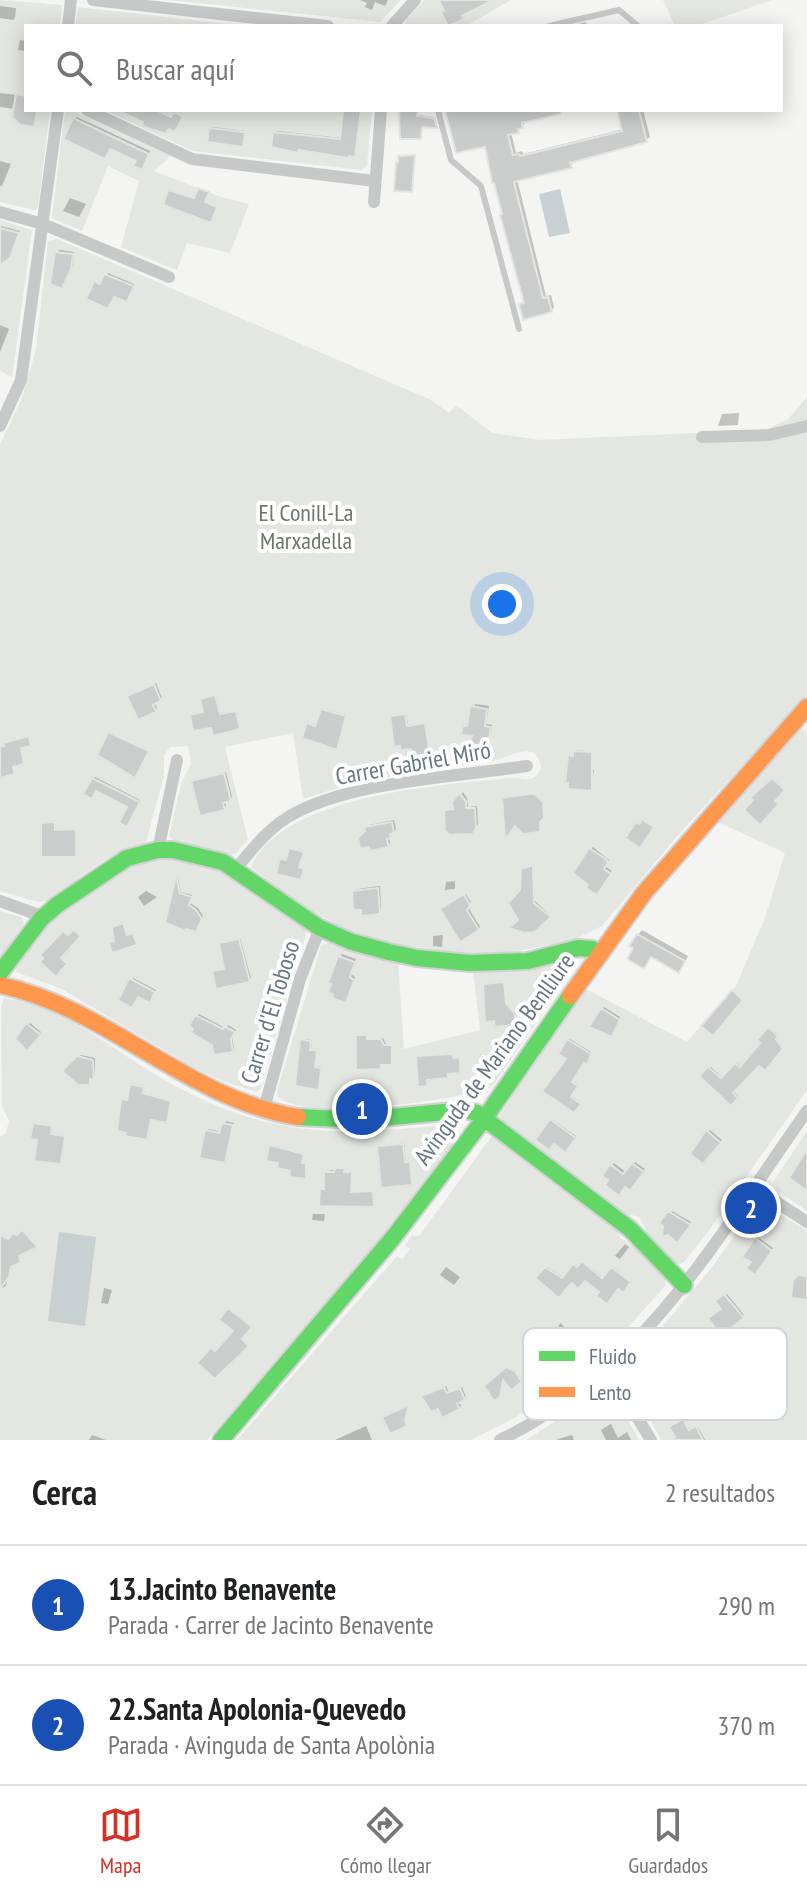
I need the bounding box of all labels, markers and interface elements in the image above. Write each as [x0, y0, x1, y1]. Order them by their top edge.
search box [24, 24, 783, 112]
icon: search [52, 46, 96, 90]
text: Buscar aquí [116, 49, 235, 88]
park label: El Conill-La Marxadella [259, 497, 353, 556]
your location [482, 584, 522, 624]
street label: Carrer Gabriel Miró [333, 734, 493, 792]
street label: Carrer d'El Toboso [234, 937, 306, 1087]
street label: Avinguda de Mariano Benlliure [407, 947, 581, 1171]
pin: 1 [336, 1079, 388, 1139]
pin: 2 [725, 1178, 777, 1238]
legend [523, 1328, 787, 1420]
text: Fluido [589, 1342, 637, 1370]
text: Lento [589, 1378, 631, 1406]
text: Cerca [32, 1470, 97, 1514]
text: 2 resultados [665, 1476, 775, 1509]
text: 13.Jacinto Benavente [108, 1569, 336, 1608]
text: 1 [52, 1589, 64, 1622]
text: 290 m [717, 1589, 775, 1622]
text: Parada · Carrer de Jacinto Benavente [108, 1608, 434, 1641]
text: 22.Santa Apolonia-Quevedo [108, 1689, 406, 1728]
text: 2 [52, 1709, 64, 1742]
text: 370 m [717, 1709, 775, 1742]
text: Parada · Avinguda de Santa Apolònia [108, 1728, 435, 1761]
tab: Mapa [99, 1803, 143, 1879]
tab: Cómo llegar [340, 1803, 431, 1879]
tab: Guardados [628, 1803, 708, 1879]

